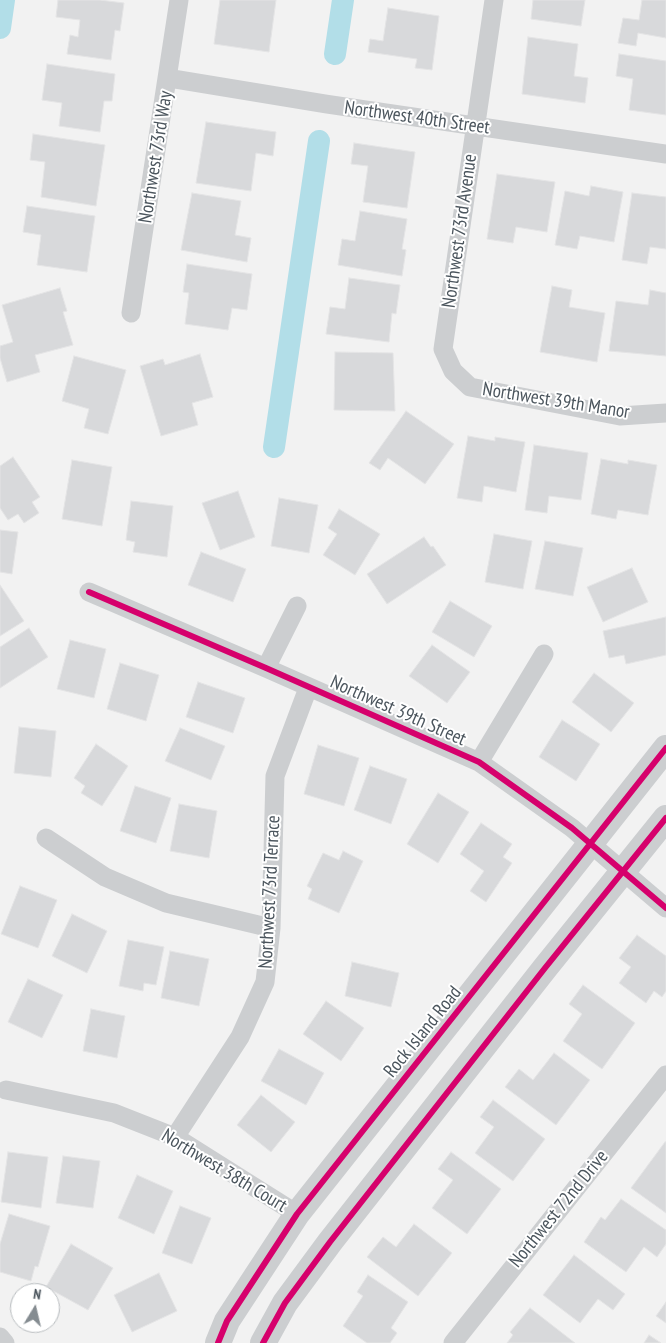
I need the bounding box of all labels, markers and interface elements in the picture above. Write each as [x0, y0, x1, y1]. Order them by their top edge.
street label: Northwest 73rd Way [134, 89, 178, 225]
street label: Northwest 40th Street [343, 97, 491, 139]
street label: Northwest 73rd Avenue [438, 153, 482, 309]
street label: Northwest 39th Manor [481, 378, 631, 424]
street label: Northwest 39th Street [327, 671, 469, 751]
street label: Northwest 73rd Terrace [255, 815, 285, 969]
street label: Rock Island Road [379, 982, 467, 1082]
street label: Northwest 38th Court [157, 1125, 291, 1217]
street label: Northwest 72nd Drive [505, 1146, 613, 1272]
north arrow [10, 1283, 60, 1333]
text: N [32, 1285, 42, 1304]

